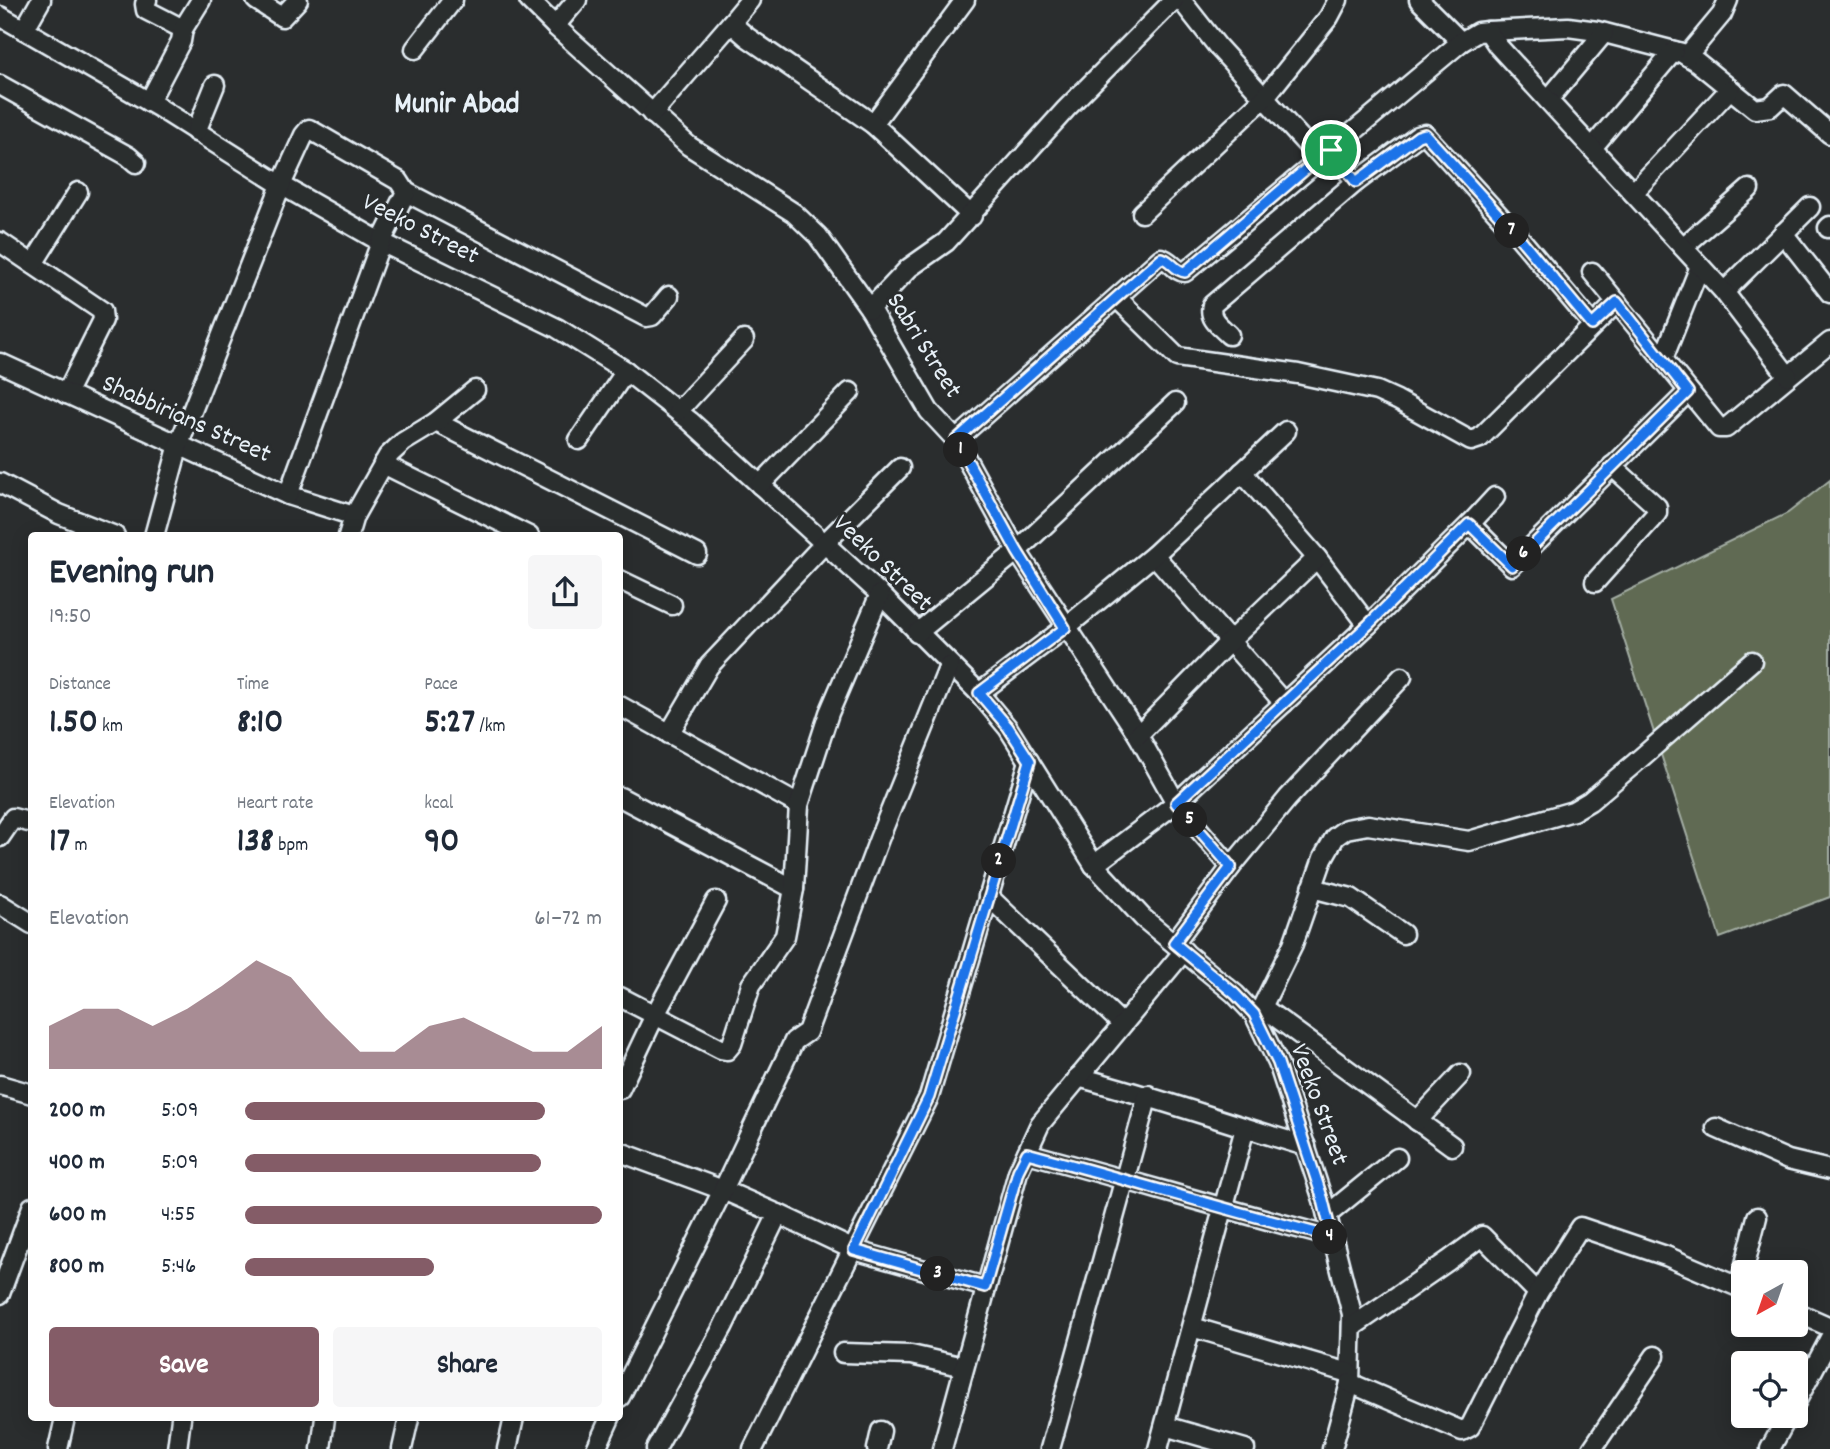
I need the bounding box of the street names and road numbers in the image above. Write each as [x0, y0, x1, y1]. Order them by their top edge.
street label: Veeko Street [355, 185, 485, 275]
street label: Sabri Street [876, 286, 970, 406]
street label: Shabbirians Street [96, 366, 277, 474]
street label: Veeko Street [824, 507, 941, 622]
street label: Veeko Street [1279, 1039, 1357, 1171]

